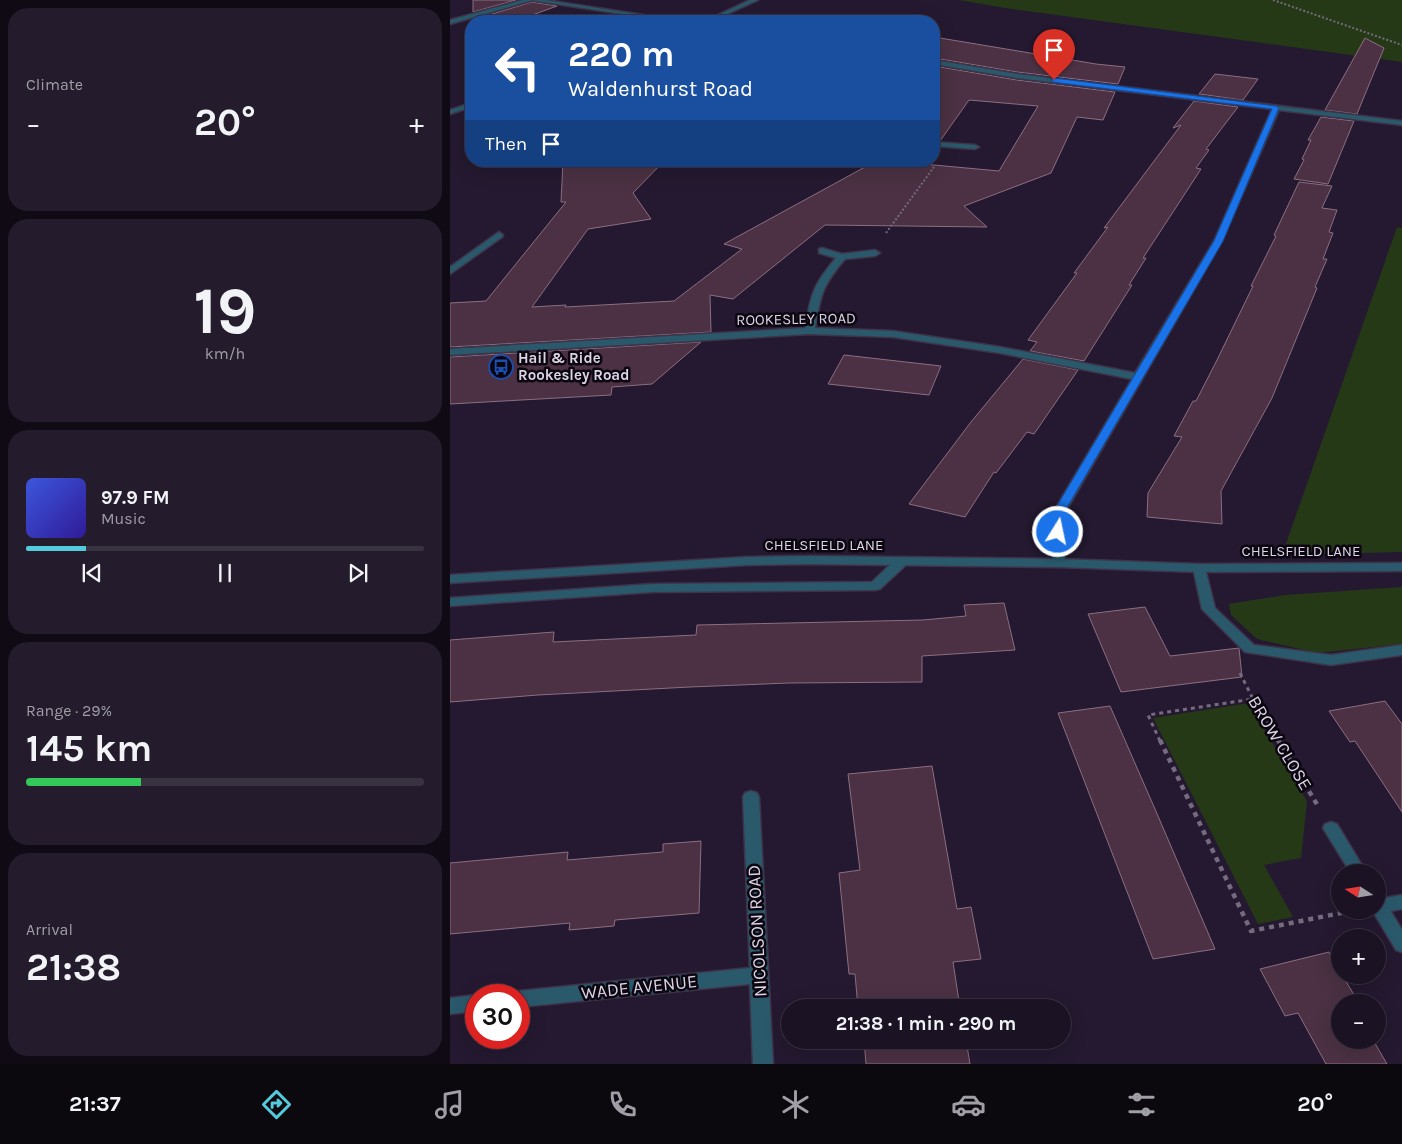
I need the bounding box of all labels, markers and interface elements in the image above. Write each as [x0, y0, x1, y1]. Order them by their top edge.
pin [1033, 29, 1075, 80]
text: 220 m [568, 34, 675, 75]
icon: left [485, 35, 550, 100]
icon: arrive [1040, 36, 1068, 64]
text: Climate [26, 75, 83, 94]
text: Waldenhurst Road [568, 76, 753, 102]
text: 20° [194, 100, 256, 145]
text: − [26, 107, 41, 140]
text: + [409, 107, 424, 140]
icon: arrive [537, 130, 565, 158]
text: Then [485, 133, 527, 155]
text: 19 [194, 273, 256, 349]
street label: ROOKESLEY ROAD [736, 309, 856, 329]
text: km/h [205, 344, 245, 363]
place label: Hail & Ride Rookesley Road [518, 349, 629, 384]
bus stop icon: Hail & Ride Rookesley Road [488, 354, 514, 380]
text: 97.9 FM [101, 487, 170, 509]
position arrow [1031, 505, 1083, 557]
text: Music [101, 509, 146, 528]
street label: CHELSFIELD LANE [764, 536, 884, 554]
street label: CHELSFIELD LANE [1241, 542, 1361, 560]
icon: previous [78, 559, 106, 587]
icon: pause [211, 559, 239, 587]
icon: next [344, 559, 372, 587]
street label: BROW CLOSE [1243, 692, 1317, 794]
text: Range · 29% [26, 701, 112, 720]
text: 145 km [26, 726, 152, 771]
street label: NICOLSON ROAD [743, 864, 771, 998]
north arrow [1331, 864, 1386, 919]
map controls [1331, 864, 1386, 1049]
text: Arrival [26, 920, 73, 939]
button: + [1331, 929, 1386, 984]
text: 21:38 [26, 945, 121, 990]
street label: WADE AVENUE [580, 970, 698, 1004]
speed limit sign: 30 [465, 984, 530, 1049]
button: − [1331, 994, 1386, 1049]
text: 21:38 · 1 min · 290 m [836, 1013, 1016, 1035]
icon: directions [259, 1087, 294, 1122]
icon: music [432, 1087, 467, 1122]
icon: phone [605, 1087, 640, 1122]
icon: climate [778, 1087, 813, 1122]
icon: car [951, 1087, 986, 1122]
icon: filters [1124, 1087, 1159, 1122]
text: 21:37 [69, 1091, 121, 1117]
text: 20° [1297, 1091, 1333, 1117]

